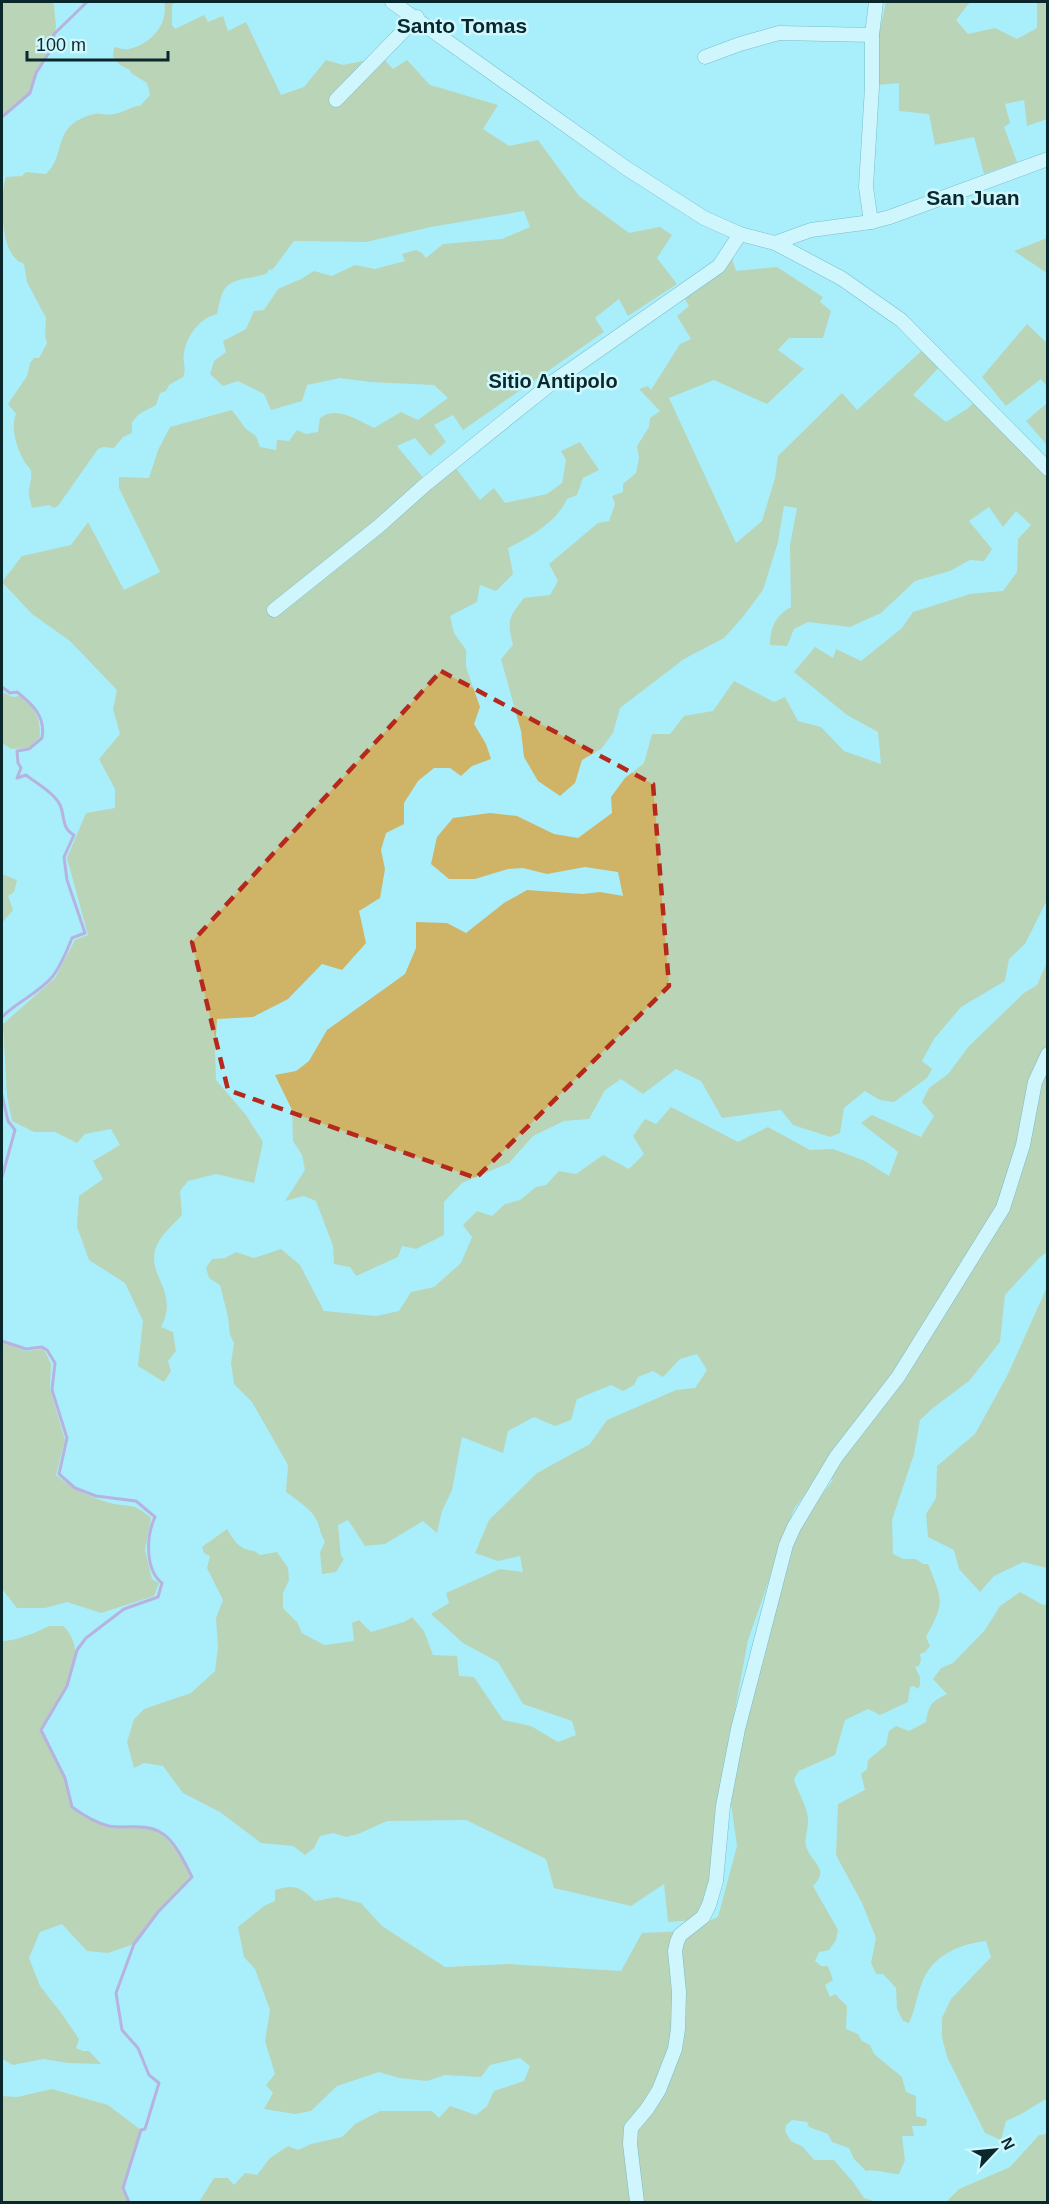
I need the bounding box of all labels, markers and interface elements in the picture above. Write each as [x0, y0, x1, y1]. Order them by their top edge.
district label: Santo Tomas [397, 14, 527, 37]
scale bar [27, 24, 168, 62]
text: 100 m [36, 35, 86, 55]
district label: San Juan [926, 186, 1020, 209]
district label: Sitio Antipolo [488, 370, 618, 392]
north arrow [965, 2120, 1025, 2180]
text: N [998, 2135, 1018, 2153]

